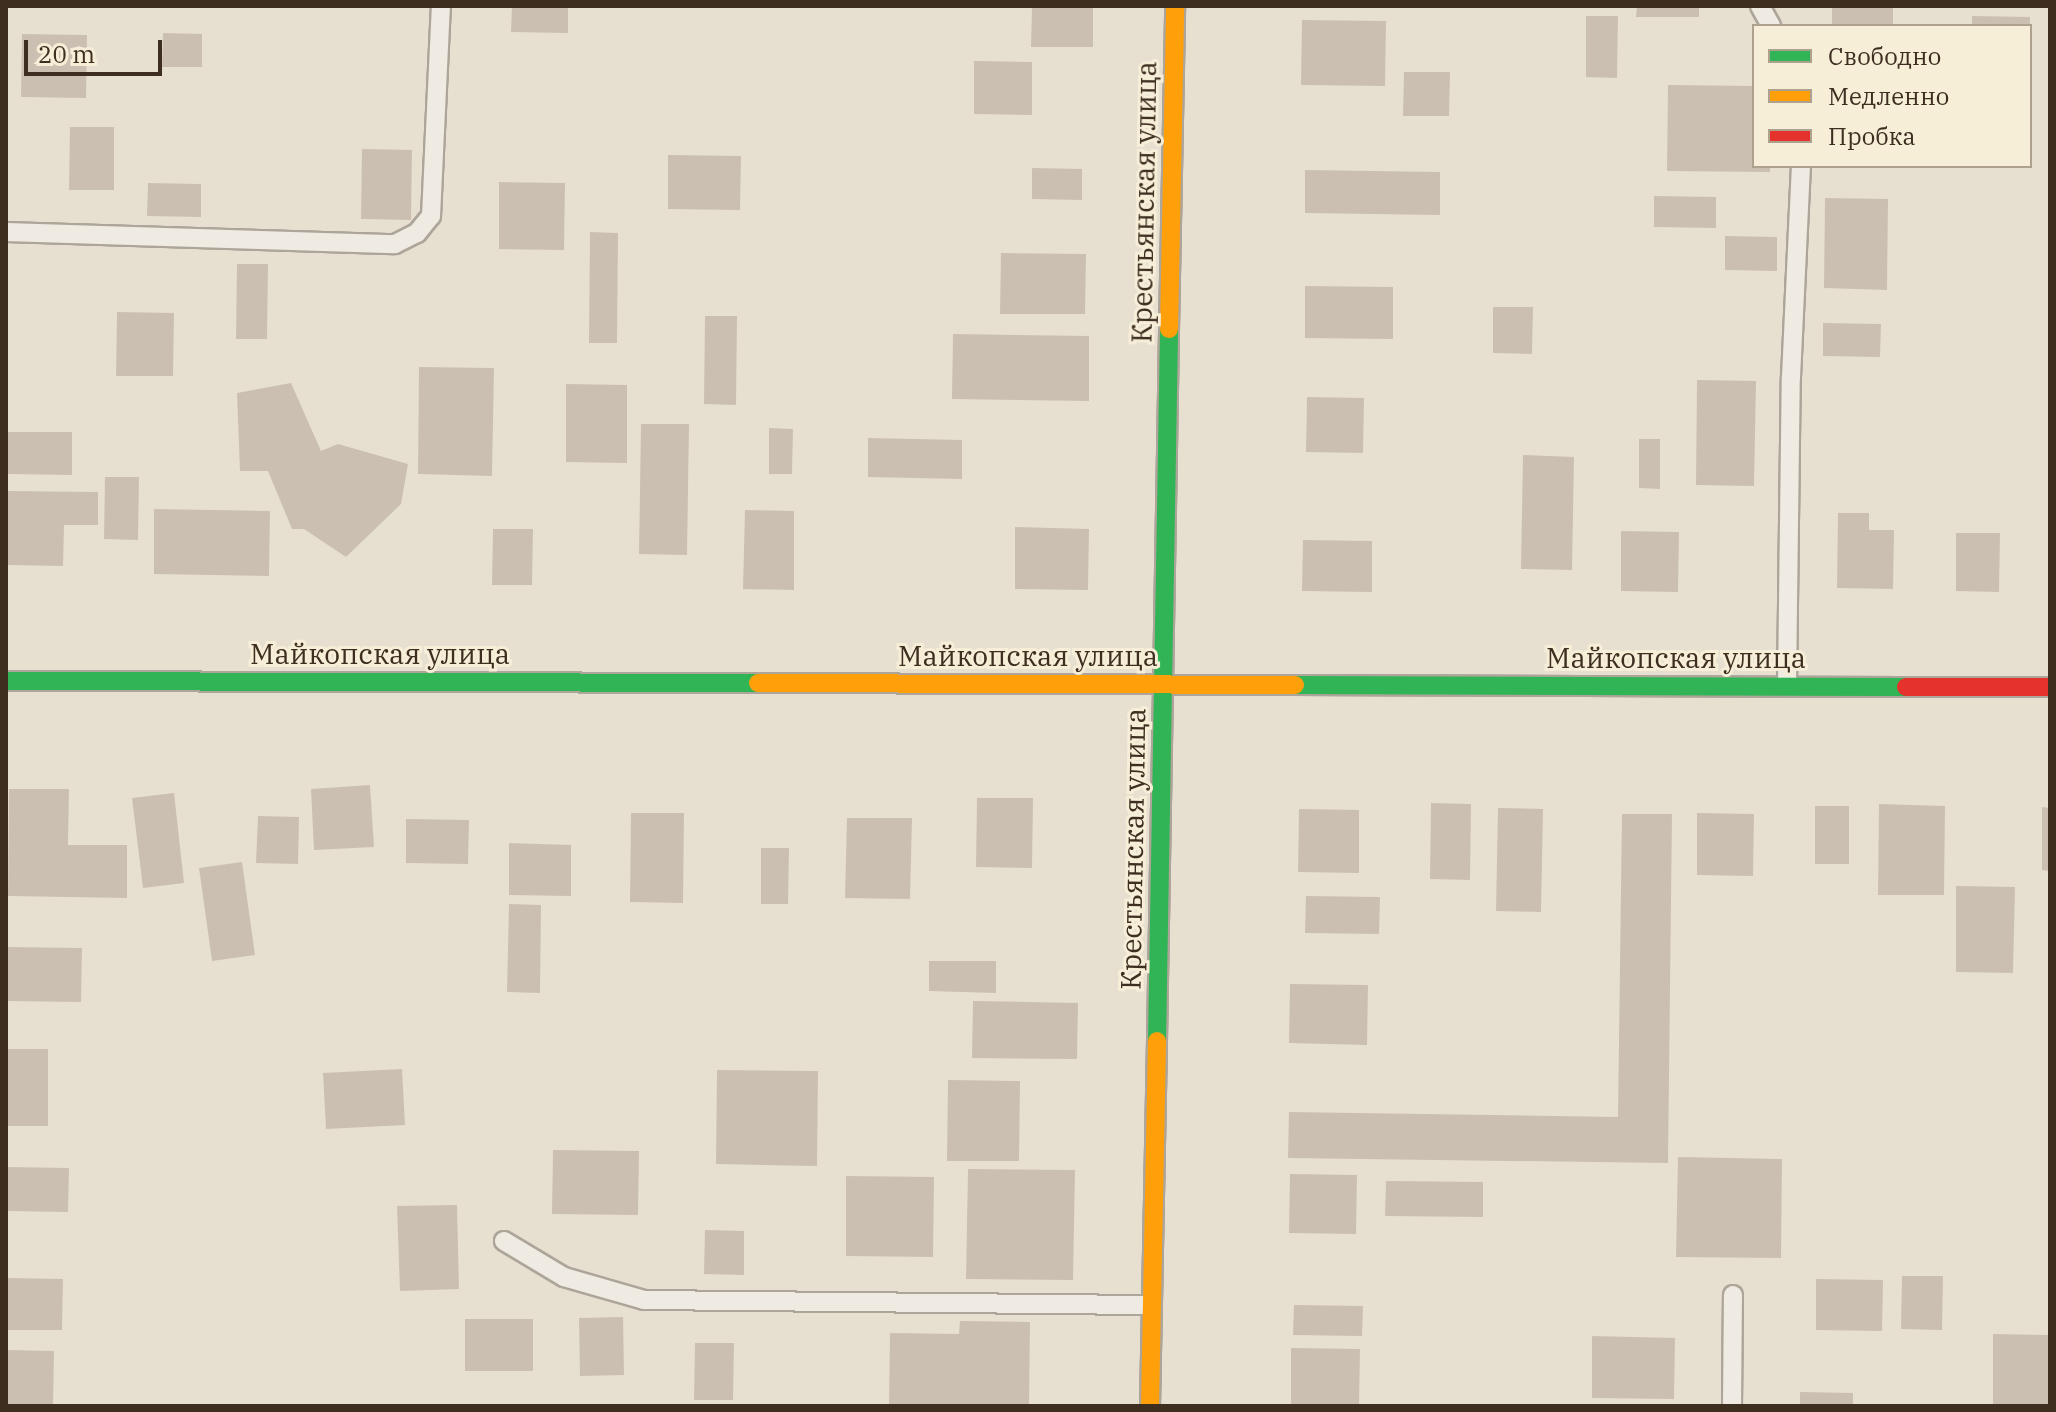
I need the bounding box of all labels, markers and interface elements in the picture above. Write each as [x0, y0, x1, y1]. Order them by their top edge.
scale bar [28, 24, 166, 74]
legend [1752, 24, 2032, 168]
text: 20 m [38, 38, 95, 70]
text: Свободно [1828, 40, 1941, 72]
street label: Крестьянская улица [1125, 61, 1163, 343]
text: Медленно [1828, 80, 1949, 112]
text: Пробка [1828, 120, 1916, 152]
street label: Майкопская улица [250, 637, 510, 671]
street label: Майкопская улица [898, 639, 1158, 673]
street label: Майкопская улица [1546, 641, 1806, 675]
street label: Крестьянская улица [1114, 708, 1152, 990]

